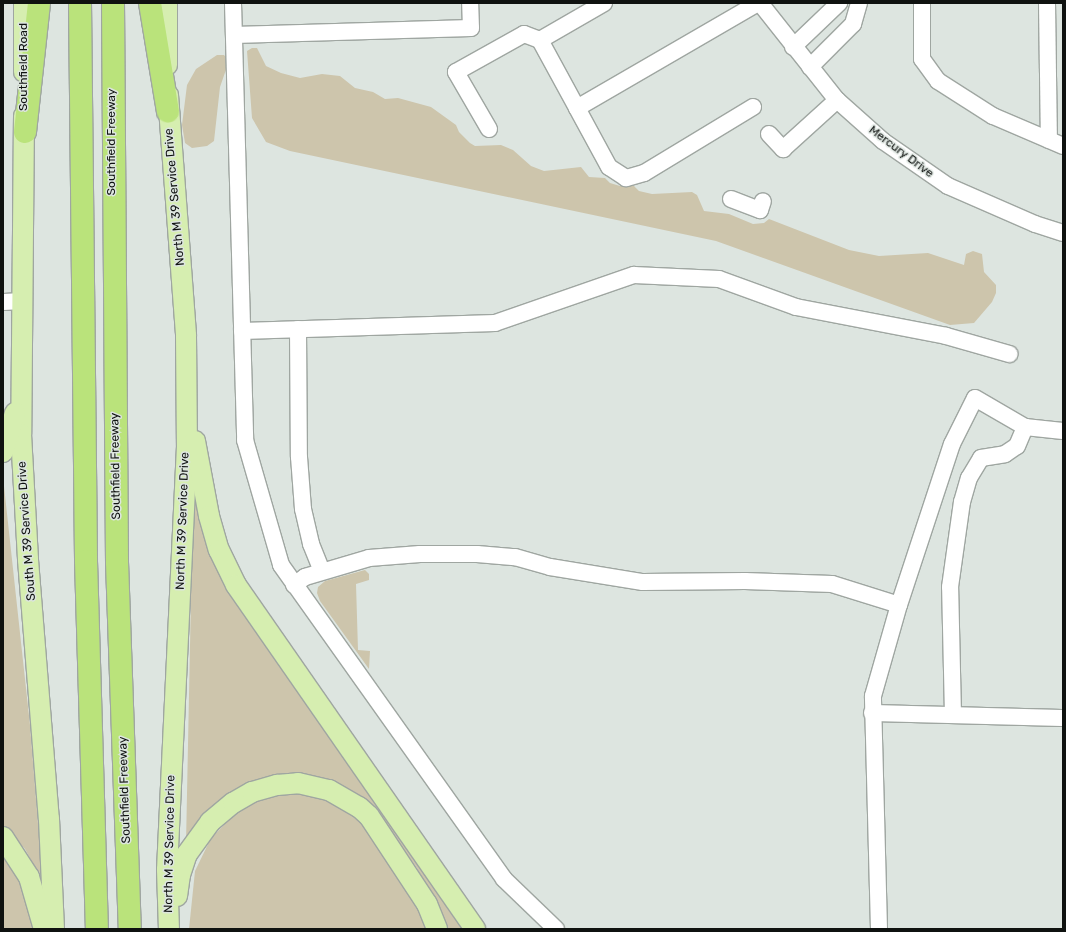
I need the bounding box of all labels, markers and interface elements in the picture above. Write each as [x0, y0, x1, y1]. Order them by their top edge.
street label: Southfield Road [17, 23, 31, 111]
street label: Southfield Freeway [105, 89, 119, 195]
street label: Mercury Drive [866, 123, 936, 181]
street label: North M 39 Service Drive [162, 128, 188, 266]
street label: Southfield Freeway [108, 412, 124, 520]
street label: North M 39 Service Drive [173, 452, 193, 590]
street label: South M 39 Service Drive [15, 461, 39, 601]
street label: Southfield Freeway [116, 736, 134, 844]
street label: North M 39 Service Drive [162, 775, 178, 913]

